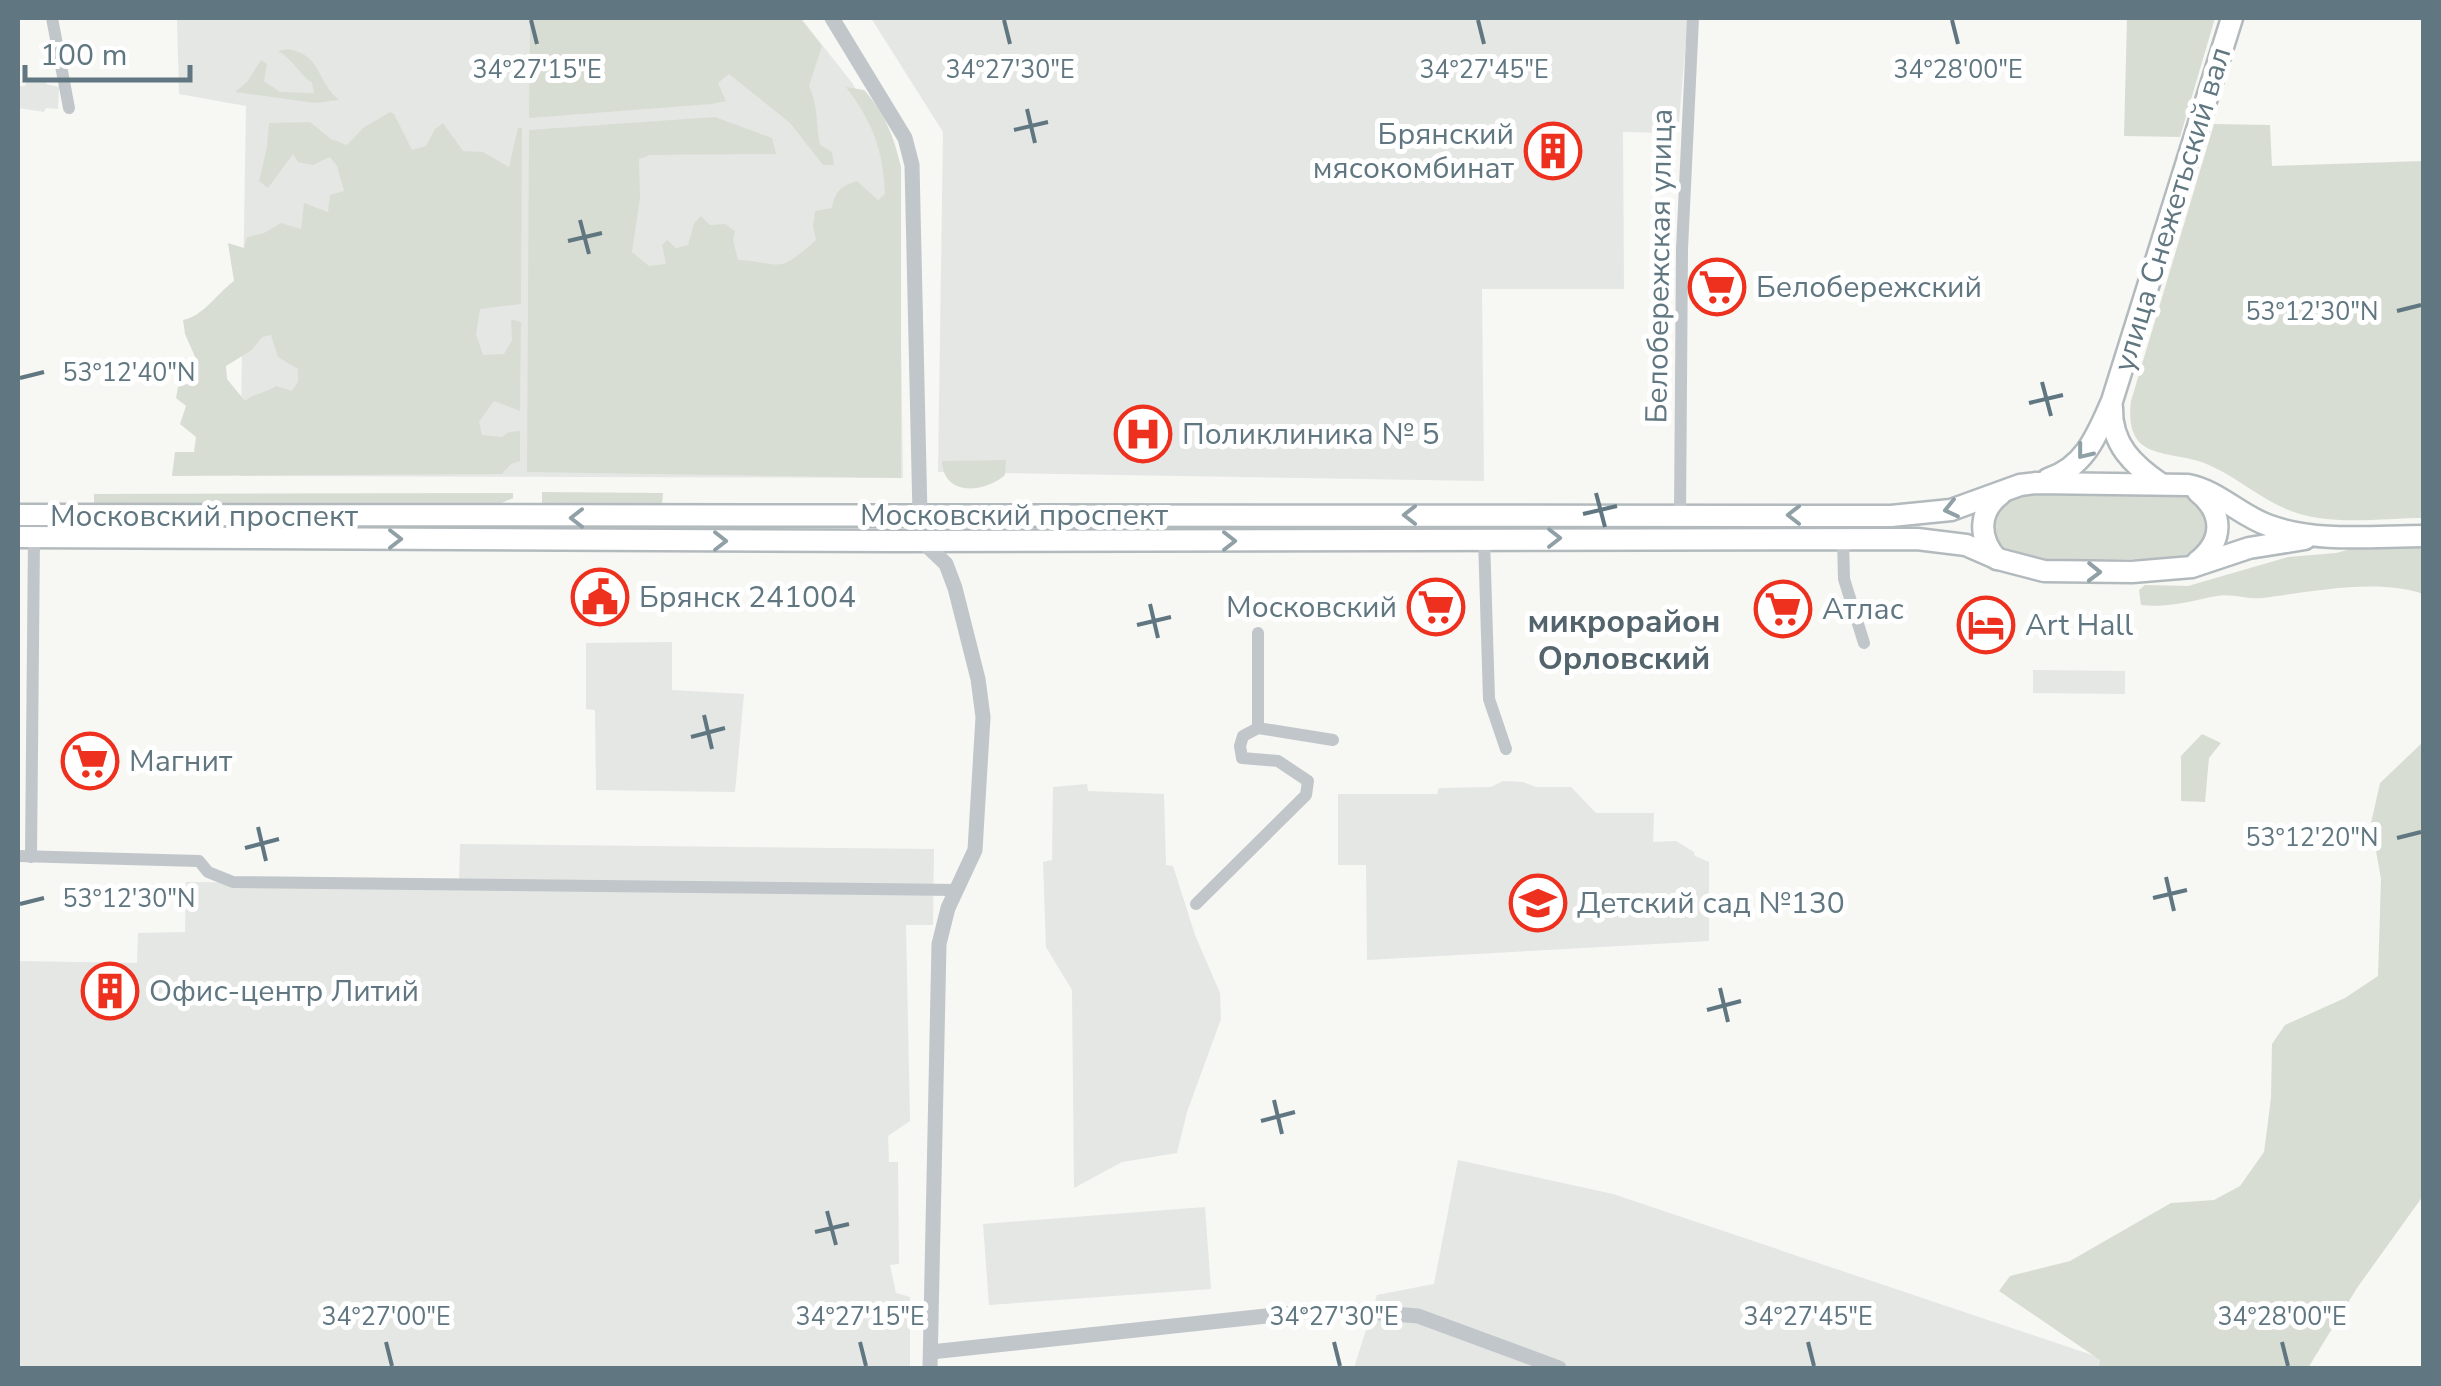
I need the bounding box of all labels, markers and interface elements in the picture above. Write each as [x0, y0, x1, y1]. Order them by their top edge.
scale bar [25, 20, 190, 82]
text: 100 m [40, 35, 127, 76]
street label: улица Снежетьский вал [2104, 42, 2241, 376]
text: 34°27'15"E [472, 53, 602, 87]
text: 34°27'30"E [945, 53, 1075, 87]
text: 34°27'45"E [1419, 53, 1549, 87]
text: 34°28'00"E [1893, 53, 2023, 87]
street label: Белобережская улица [1636, 108, 1683, 424]
place label: Брянский мясокомбинат [1313, 114, 1515, 189]
building icon: Брянский мясокомбинат [1523, 121, 1583, 181]
supermarket icon: Белобережский [1687, 257, 1747, 317]
place label: Белобережский [1756, 267, 1982, 308]
text: 53°12'30"N [2245, 295, 2379, 329]
text: 53°12'40"N [62, 356, 196, 390]
hospital icon: Поликлиника № 5 [1113, 404, 1173, 464]
place label: Поликлиника № 5 [1182, 414, 1440, 455]
one-way arrow [2079, 441, 2096, 459]
street label: Московский проспект [860, 495, 1169, 536]
street label: Московский проспект [50, 496, 359, 537]
one-way arrow [1942, 497, 1959, 518]
one-way arrow [1402, 504, 1418, 526]
one-way arrow [1785, 504, 1800, 526]
one-way arrow [569, 507, 584, 529]
one-way arrow [1548, 527, 1563, 549]
one-way arrow [388, 528, 403, 550]
one-way arrow [712, 530, 728, 552]
one-way arrow [1222, 530, 1238, 552]
one-way arrow [2086, 561, 2102, 583]
public building icon: Брянск 241004 [570, 567, 630, 627]
place label: Брянск 241004 [639, 577, 856, 618]
supermarket icon: Московский [1406, 577, 1466, 637]
supermarket icon: Атлас [1753, 579, 1813, 639]
place label: Московский [1226, 587, 1397, 628]
place label: Атлас [1822, 589, 1904, 630]
hotel icon: Art Hall [1956, 595, 2016, 655]
district label: микрорайон Орловский [1528, 600, 1720, 680]
place label: Art Hall [2025, 605, 2133, 646]
supermarket icon: Магнит [60, 731, 120, 791]
place label: Магнит [129, 741, 233, 782]
text: 53°12'20"N [2245, 821, 2379, 855]
school or university icon: Детский сад №130 [1508, 873, 1568, 933]
text: 53°12'30"N [62, 882, 196, 916]
place label: Детский сад №130 [1577, 883, 1845, 924]
building icon: Офис-центр Литий [80, 961, 140, 1021]
place label: Офис-центр Литий [149, 971, 419, 1012]
text: 34°27'00"E [321, 1300, 451, 1334]
text: 34°27'15"E [795, 1300, 925, 1334]
text: 34°27'30"E [1269, 1300, 1399, 1334]
text: 34°27'45"E [1743, 1300, 1873, 1334]
text: 34°28'00"E [2217, 1300, 2347, 1334]

